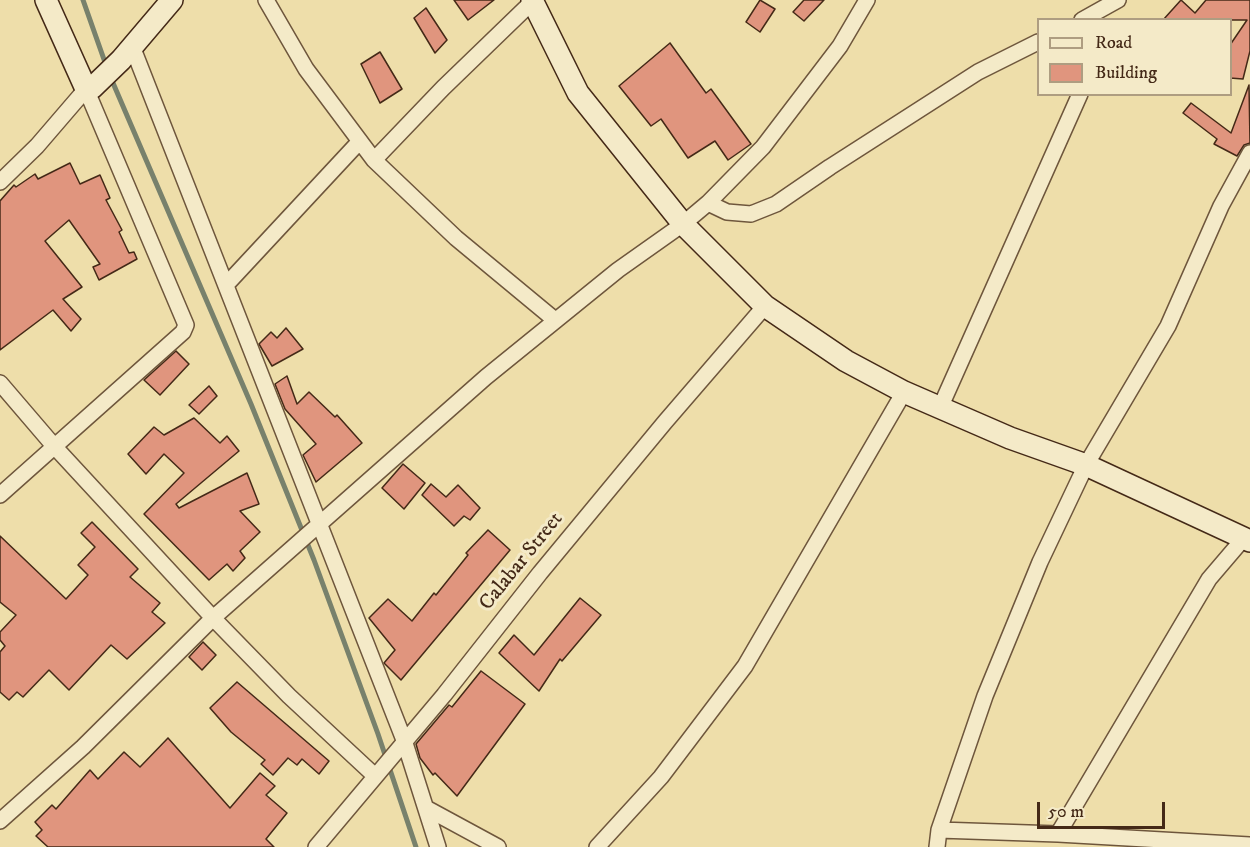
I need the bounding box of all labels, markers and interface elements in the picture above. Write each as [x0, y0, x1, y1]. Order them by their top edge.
legend [1037, 18, 1232, 96]
text: Road [1095, 32, 1132, 54]
text: Building [1095, 62, 1157, 84]
street label: Calabar Street [475, 508, 569, 616]
scale bar [1040, 790, 1168, 828]
text: 50 m [1048, 801, 1084, 823]

